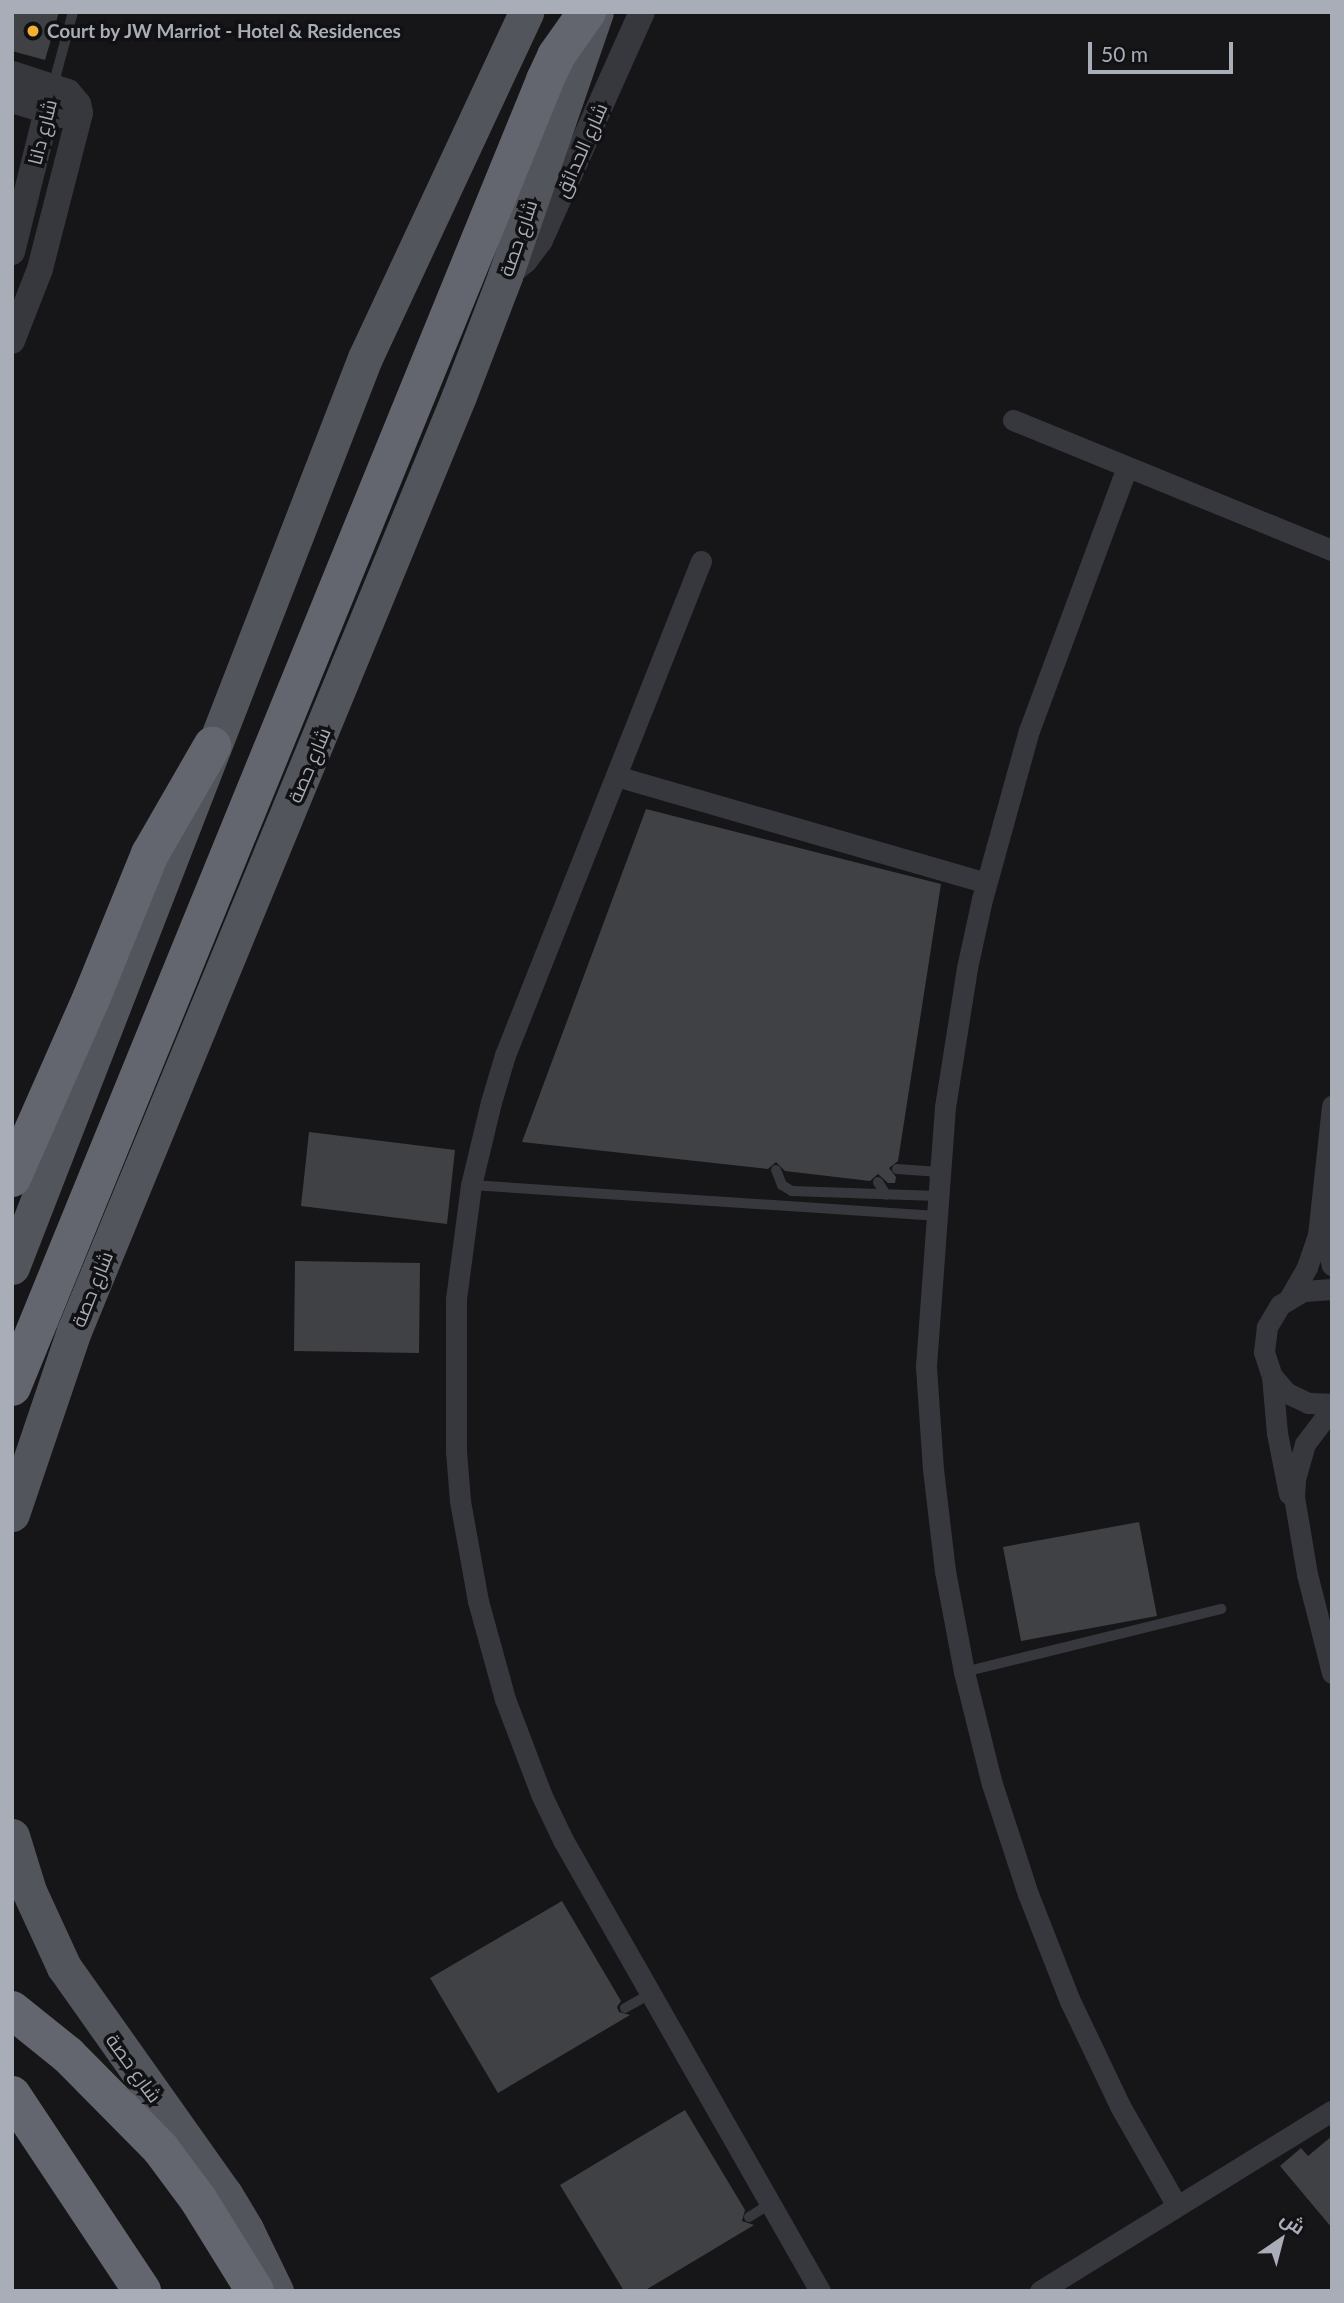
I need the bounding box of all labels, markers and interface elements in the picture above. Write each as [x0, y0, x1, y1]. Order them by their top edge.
place label: Court by JW Marriot - Hotel & Residences [47, 20, 402, 42]
marker: Court by JW Marriot - Hotel & Residences [25, 23, 41, 39]
scale bar [1092, 28, 1237, 72]
text: 50 m [1101, 41, 1148, 66]
street label: شارع دانا [23, 97, 61, 167]
street label: شارع الحدائق [550, 99, 612, 201]
street label: شارع حصة [494, 197, 542, 279]
street label: شارع حصة [283, 724, 335, 806]
street label: شارع حصة [67, 1248, 117, 1330]
street label: شارع حصة [101, 2029, 167, 2107]
north arrow [1246, 2205, 1316, 2275]
text: ش [1277, 2206, 1310, 2239]

